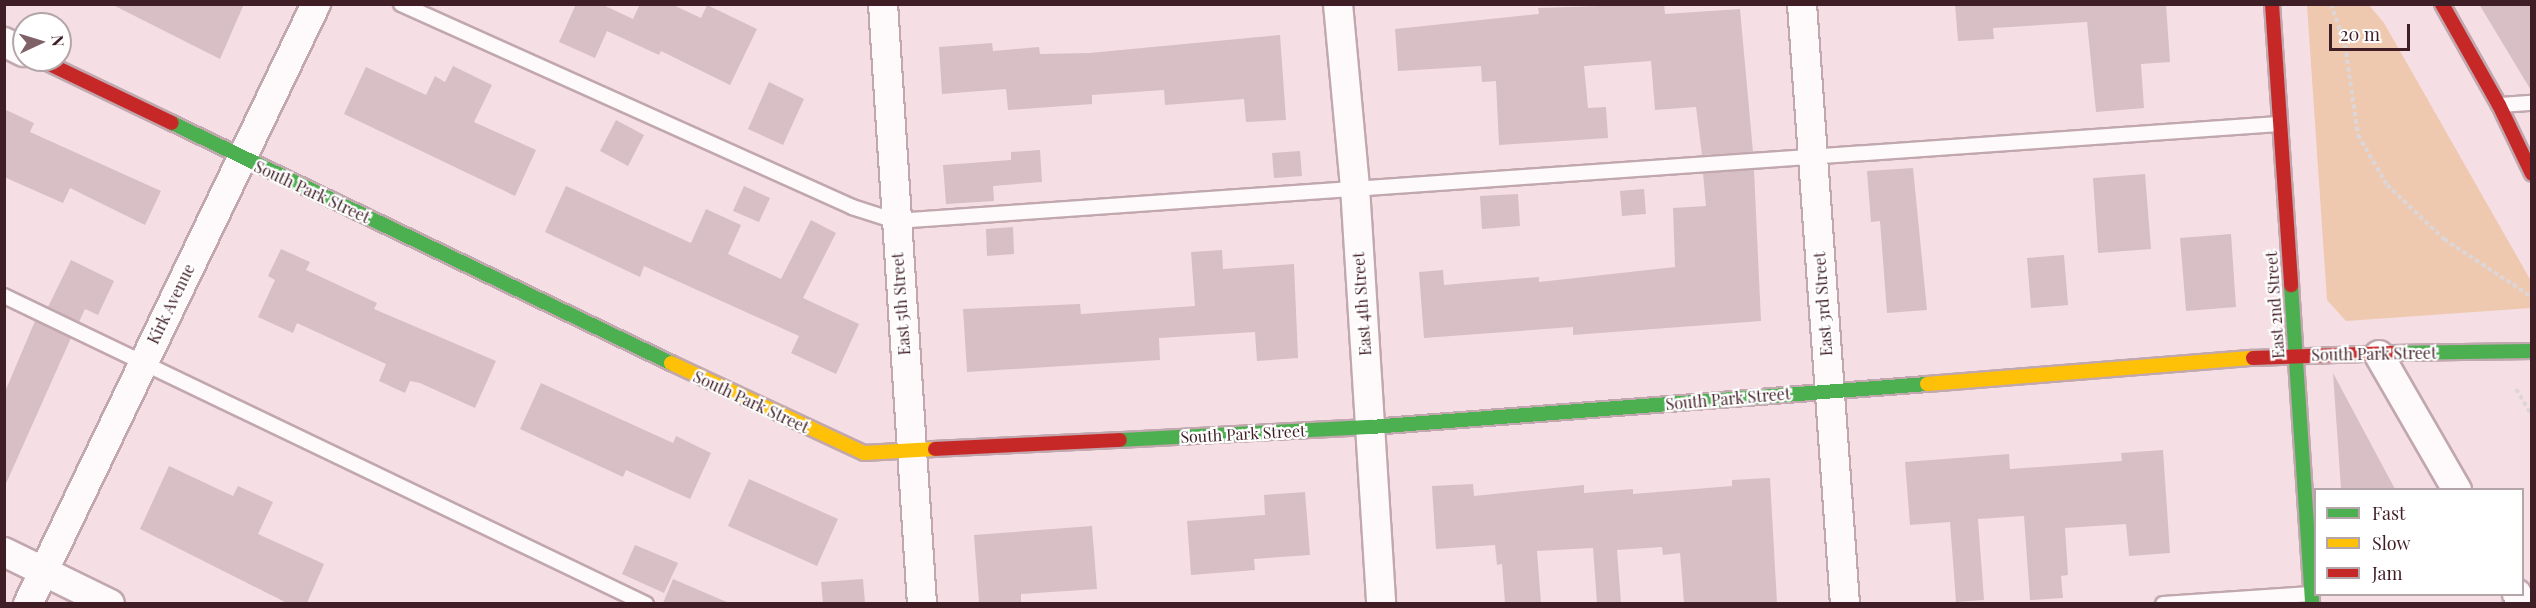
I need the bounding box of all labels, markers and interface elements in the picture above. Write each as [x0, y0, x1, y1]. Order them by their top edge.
north arrow [12, 12, 72, 72]
scale bar [2332, 12, 2413, 50]
text: 20 m [2340, 22, 2380, 46]
text: N [48, 34, 69, 47]
street label: South Park Street [251, 157, 373, 227]
street label: East 2nd Street [2262, 250, 2288, 360]
street label: East 4th Street [1349, 251, 1375, 357]
street label: East 3rd Street [1810, 251, 1836, 357]
street label: East 5th Street [888, 252, 914, 356]
street label: Kirk Avenue [143, 260, 199, 348]
street label: South Park Street [2311, 343, 2437, 365]
street label: South Park Street [690, 367, 812, 437]
street label: South Park Street [1665, 384, 1791, 414]
street label: South Park Street [1180, 421, 1306, 447]
legend [2314, 488, 2524, 596]
text: Fast [2372, 501, 2405, 525]
text: Slow [2372, 531, 2410, 555]
text: Jam [2372, 561, 2402, 585]

